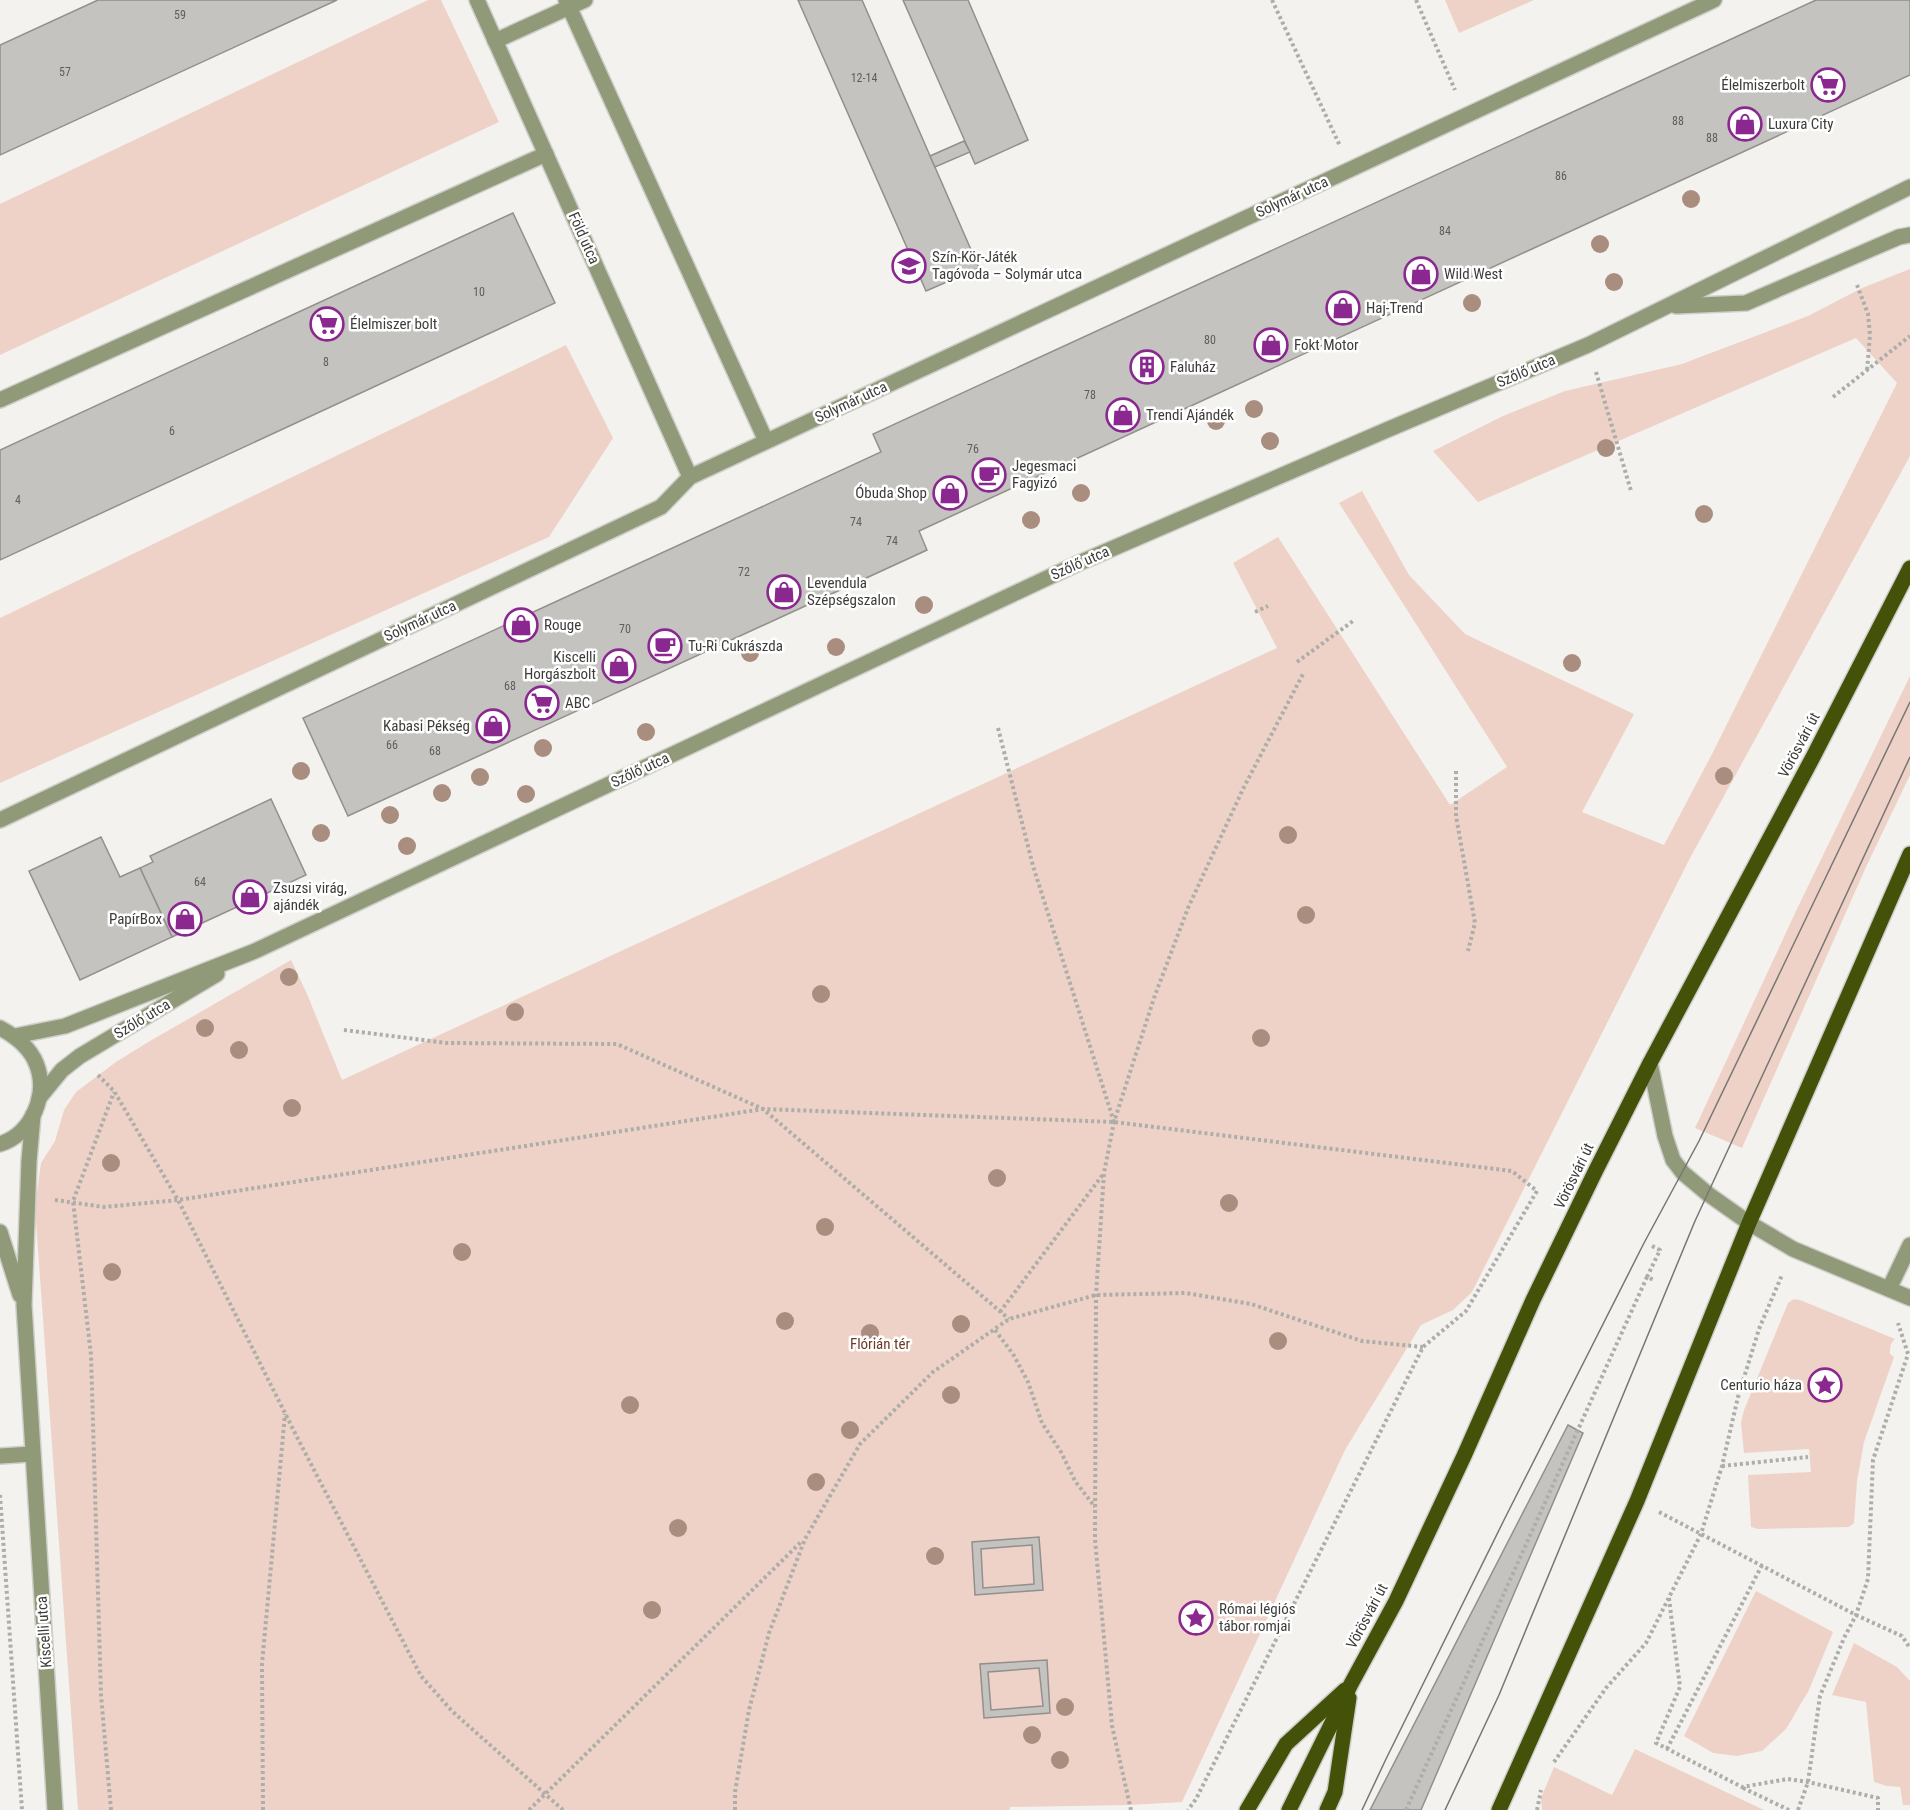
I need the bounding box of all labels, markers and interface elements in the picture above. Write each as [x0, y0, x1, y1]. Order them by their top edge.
house number: 59 [174, 8, 186, 22]
house number: 57 [59, 65, 71, 79]
supermarket icon: Élelmiszerbolt [1810, 67, 1846, 103]
house number: 12-14 [851, 71, 877, 85]
place label: Élelmiszerbolt [1721, 76, 1805, 94]
shop icon: Luxura City [1727, 106, 1763, 142]
house number: 88 [1672, 114, 1684, 128]
place label: Luxura City [1768, 115, 1833, 133]
house number: 88 [1706, 131, 1718, 145]
house number: 86 [1555, 169, 1567, 183]
street label: Solymár utca [1253, 173, 1331, 221]
street label: Föld utca [565, 209, 603, 267]
house number: 84 [1439, 224, 1451, 238]
school or university icon: Szín-Kör-Játék Tagóvoda – Solymár utca [891, 248, 927, 284]
place label: Szín-Kör-Játék Tagóvoda – Solymár utca [932, 248, 1082, 283]
shop icon: Wild West [1403, 256, 1439, 292]
place label: Wild West [1444, 265, 1503, 283]
house number: 10 [473, 285, 485, 299]
shop icon: Haj-Trend [1325, 290, 1361, 326]
place label: Haj-Trend [1366, 299, 1423, 317]
supermarket icon: Élelmiszer bolt [309, 306, 345, 342]
place label: Élelmiszer bolt [350, 315, 437, 333]
shop icon: Fokt Motor [1253, 327, 1289, 363]
house number: 80 [1204, 333, 1216, 347]
place label: Fokt Motor [1294, 336, 1359, 354]
building icon: Faluház [1129, 349, 1165, 385]
street label: Szőlő utca [1494, 351, 1558, 391]
house number: 8 [323, 355, 329, 369]
place label: Faluház [1170, 358, 1216, 376]
street label: Solymár utca [812, 378, 890, 426]
house number: 78 [1084, 388, 1096, 402]
shop icon: Trendi Ajándék [1105, 397, 1141, 433]
place label: Trendi Ajándék [1146, 406, 1234, 424]
house number: 6 [169, 424, 175, 438]
house number: 76 [967, 442, 979, 456]
cafe icon: Jegesmaci Fagyizó [971, 457, 1007, 493]
place label: Jegesmaci Fagyizó [1012, 457, 1076, 492]
shop icon: Óbuda Shop [932, 475, 968, 511]
place label: Óbuda Shop [855, 484, 927, 502]
house number: 4 [15, 493, 21, 507]
house number: 74 [850, 515, 862, 529]
house number: 74 [886, 534, 898, 548]
street label: Szőlő utca [1048, 542, 1112, 584]
house number: 72 [738, 565, 750, 579]
shop icon: Levendula Szépségszalon [766, 574, 802, 610]
place label: Levendula Szépségszalon [807, 574, 896, 609]
street label: Solymár utca [381, 597, 459, 645]
shop icon: Rouge [503, 607, 539, 643]
place label: Rouge [544, 616, 581, 634]
house number: 70 [619, 622, 631, 636]
cafe icon: Tu-Ri Cukrászda [647, 628, 683, 664]
place label: Tu-Ri Cukrászda [688, 637, 783, 655]
place label: Kiscelli Horgászbolt [524, 648, 596, 683]
shop icon: Kiscelli Horgászbolt [601, 648, 637, 684]
house number: 68 [504, 679, 516, 693]
supermarket icon: ABC [524, 685, 560, 721]
place label: ABC [565, 694, 590, 712]
shop icon: Kabasi Pékség [475, 708, 511, 744]
street label: Vörösvári út [1774, 709, 1824, 781]
place label: Kabasi Pékség [383, 717, 470, 735]
house number: 66 [386, 738, 398, 752]
house number: 68 [429, 744, 441, 758]
street label: Szőlő utca [608, 749, 672, 791]
house number: 64 [194, 875, 206, 889]
shop icon: Zsuzsi virág, ajándék [232, 879, 268, 915]
place label: Zsuzsi virág, ajándék [273, 879, 347, 914]
shop icon: PapírBox [167, 901, 203, 937]
place label: PapírBox [109, 910, 162, 928]
street label: Szőlő utca [111, 995, 173, 1043]
street label: Vörösvári út [1550, 1140, 1598, 1212]
park label: Flórián tér [850, 1335, 910, 1353]
place icon: Centurio háza [1807, 1367, 1843, 1403]
place label: Centurio háza [1720, 1376, 1802, 1394]
street label: Vörösvári út [1342, 1580, 1392, 1652]
street label: Kiscelli utca [33, 1595, 55, 1669]
place icon: Római légiós tábor romjai [1178, 1600, 1214, 1636]
place label: Római légiós tábor romjai [1219, 1600, 1296, 1635]

